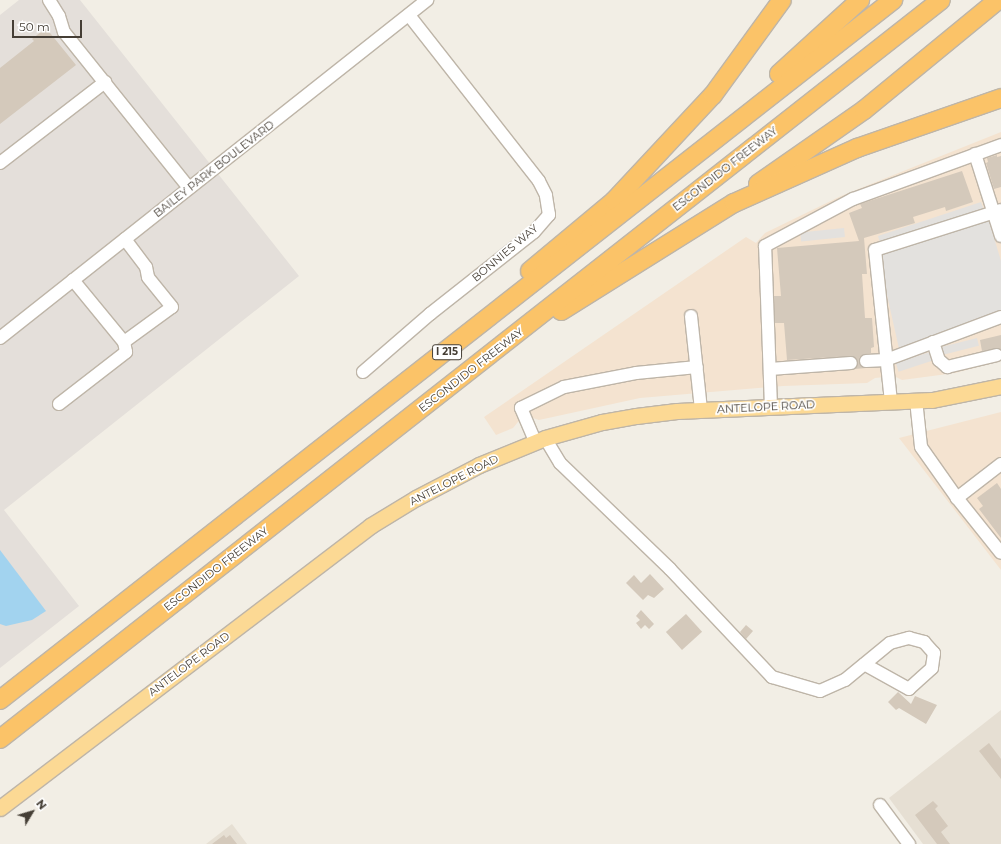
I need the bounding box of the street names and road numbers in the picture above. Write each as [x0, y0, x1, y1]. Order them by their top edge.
street label: BAILEY PARK BOULEVARD [151, 118, 277, 220]
street label: ESCONDIDO FREEWAY [670, 124, 780, 214]
street label: BONNIES WAY [469, 222, 541, 284]
street label: ESCONDIDO FREEWAY [416, 325, 526, 415]
road number: I 215 [432, 344, 462, 360]
street label: ANTELOPE ROAD [717, 398, 815, 416]
street label: ANTELOPE ROAD [407, 452, 501, 508]
street label: ESCONDIDO FREEWAY [161, 524, 271, 614]
street label: ANTELOPE ROAD [146, 629, 232, 699]

